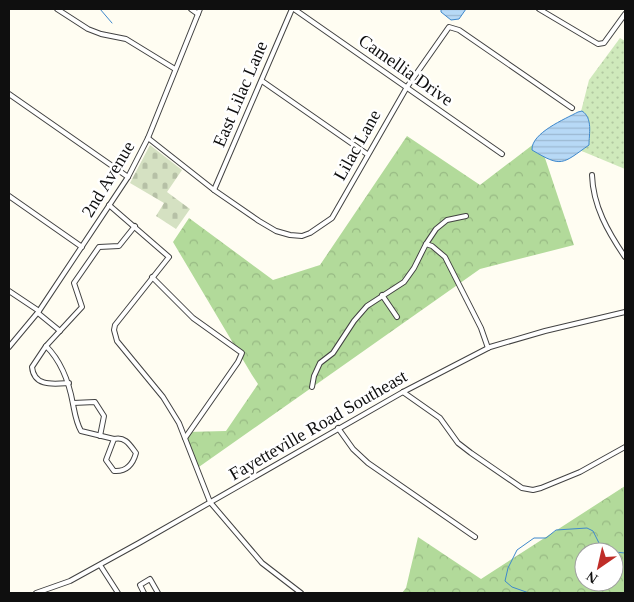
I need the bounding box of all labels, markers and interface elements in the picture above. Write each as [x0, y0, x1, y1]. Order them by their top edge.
street label: Camellia Drive [355, 30, 457, 110]
street label: East Lilac Lane [209, 38, 271, 150]
street label: Lilac Lane [329, 106, 385, 184]
street label: 2nd Avenue [77, 137, 139, 221]
street label: Fayetteville Road Southeast [226, 366, 410, 484]
north arrow [574, 542, 624, 592]
text: N [584, 568, 600, 586]

